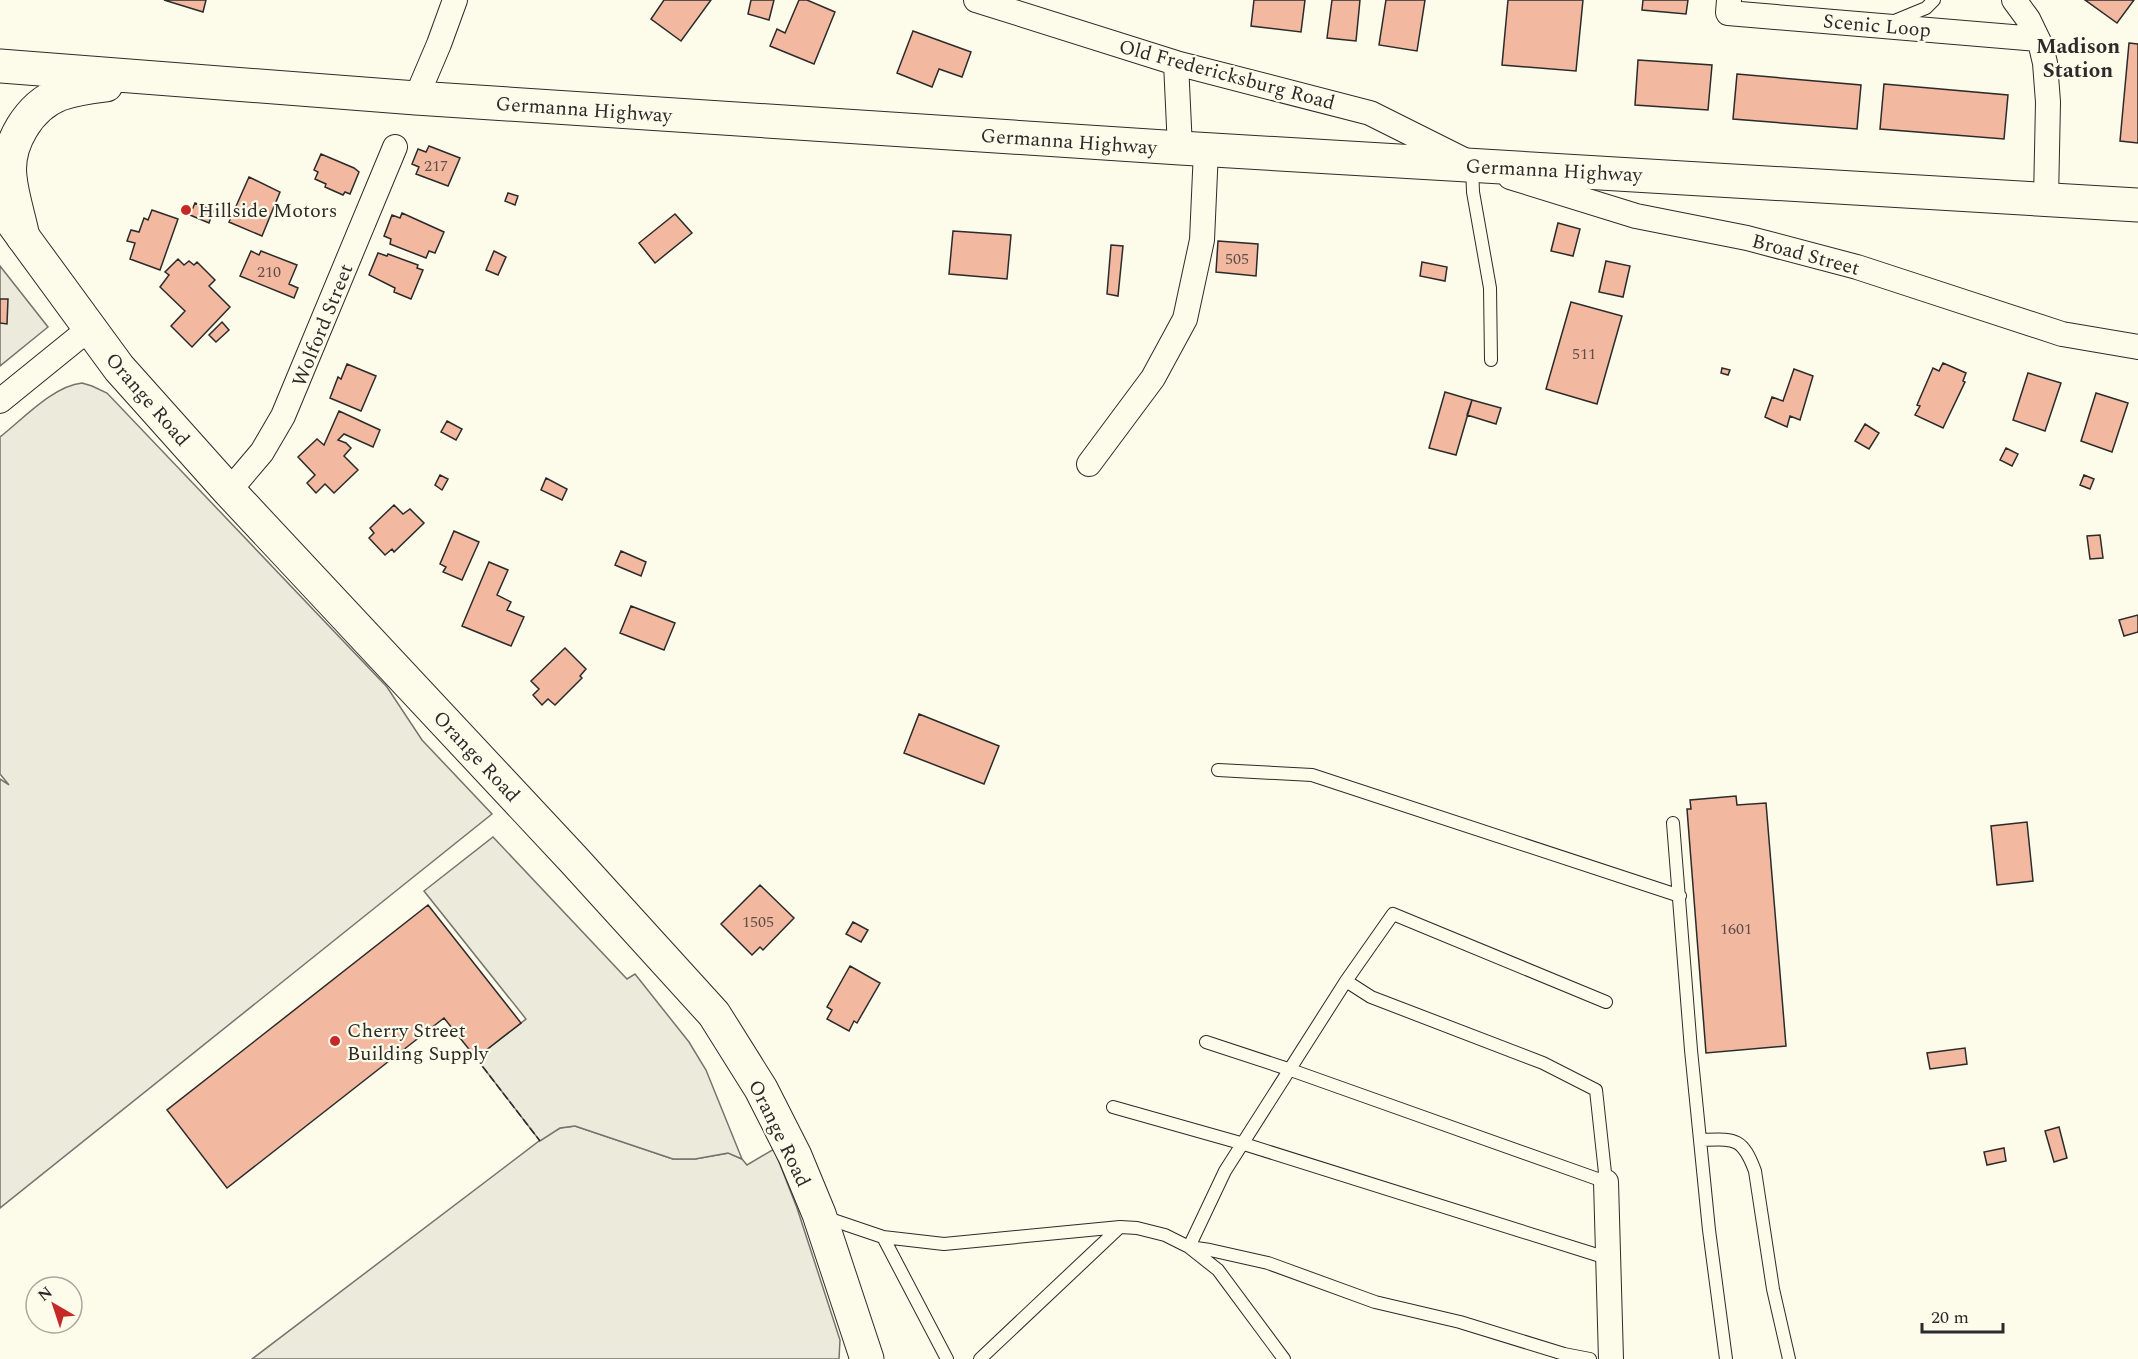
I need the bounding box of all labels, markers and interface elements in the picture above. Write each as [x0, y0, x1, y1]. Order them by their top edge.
street label: Scenic Loop [1822, 6, 1932, 46]
district label: Madison Station [2036, 31, 2120, 87]
street label: Old Fredericksburg Road [1115, 32, 1338, 118]
street label: Germanna Highway [495, 89, 675, 131]
street label: Germanna Highway [980, 121, 1160, 163]
street label: Germanna Highway [1465, 151, 1644, 191]
house number: 217 [424, 154, 448, 178]
place label: Hillside Motors [198, 196, 337, 226]
marker: Hillside Motors [179, 203, 193, 217]
street label: Broad Street [1749, 226, 1863, 284]
house number: 505 [1225, 247, 1249, 271]
street label: Wolford Street [285, 259, 361, 391]
house number: 210 [257, 260, 281, 284]
house number: 511 [1572, 342, 1596, 366]
street label: Orange Road [98, 346, 197, 453]
street label: Orange Road [426, 704, 527, 809]
house number: 1505 [742, 910, 774, 934]
house number: 1601 [1720, 917, 1752, 941]
place label: Cherry Street Building Supply [347, 1016, 490, 1069]
marker: Cherry Street Building Supply [328, 1034, 342, 1048]
street label: Orange Road [740, 1075, 818, 1192]
north arrow [24, 1275, 84, 1335]
text: N [33, 1281, 58, 1308]
scale bar [1922, 1296, 2003, 1334]
text: 20 m [1931, 1304, 1969, 1331]

